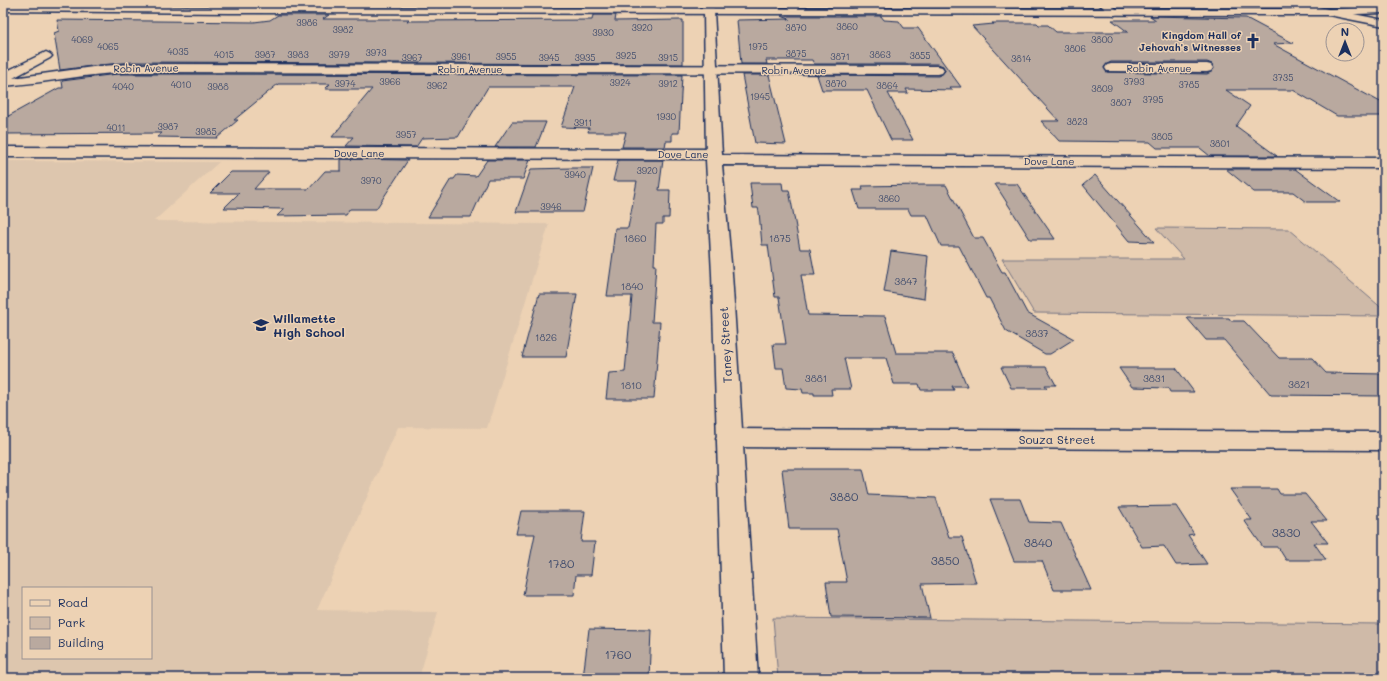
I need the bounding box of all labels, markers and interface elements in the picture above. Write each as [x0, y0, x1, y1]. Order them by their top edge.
house number: 3986 [296, 17, 318, 28]
house number: 3860 [836, 21, 858, 32]
house number: 3920 [631, 22, 653, 33]
house number: 3870 [785, 22, 807, 33]
north arrow [1325, 22, 1365, 62]
house number: 3982 [332, 24, 354, 35]
text: N [1341, 24, 1349, 39]
house number: 3930 [592, 27, 614, 38]
place label: Kingdom Hall of Jehovah's Witnesses [1139, 28, 1242, 54]
church icon: Kingdom Hall of Jehovah's Witnesses [1244, 32, 1262, 50]
house number: 4069 [71, 34, 93, 45]
house number: 3800 [1091, 34, 1113, 45]
house number: 4065 [97, 41, 119, 52]
house number: 1975 [748, 41, 768, 52]
house number: 3806 [1064, 43, 1086, 54]
house number: 4035 [167, 46, 189, 57]
house number: 3973 [366, 47, 386, 58]
house number: 3875 [786, 48, 806, 59]
house number: 4015 [214, 49, 234, 60]
house number: 3987 [254, 49, 276, 60]
house number: 3983 [287, 49, 309, 60]
house number: 3979 [329, 49, 350, 60]
house number: 3863 [869, 49, 891, 60]
house number: 3925 [616, 50, 636, 61]
house number: 3855 [909, 50, 931, 61]
house number: 3961 [451, 51, 471, 62]
house number: 3955 [495, 51, 517, 62]
house number: 3871 [830, 51, 850, 62]
house number: 3967 [401, 52, 423, 63]
house number: 3945 [538, 52, 560, 63]
house number: 3935 [574, 52, 596, 63]
house number: 3915 [658, 52, 678, 63]
house number: 3814 [1011, 53, 1032, 64]
street label: Robin Avenue [113, 60, 179, 76]
street label: Robin Avenue [1126, 61, 1192, 75]
street label: Robin Avenue [437, 62, 503, 76]
street label: Robin Avenue [761, 63, 827, 77]
house number: 3735 [1273, 72, 1293, 83]
house number: 3966 [379, 76, 401, 87]
house number: 3793 [1124, 76, 1144, 87]
house number: 3924 [610, 77, 631, 88]
house number: 3974 [335, 78, 356, 89]
house number: 3912 [658, 78, 678, 89]
house number: 3870 [825, 78, 847, 89]
house number: 4010 [171, 79, 192, 90]
house number: 3785 [1179, 79, 1199, 90]
house number: 3962 [426, 80, 448, 91]
house number: 3864 [876, 80, 898, 91]
house number: 4040 [112, 81, 134, 92]
house number: 3988 [207, 81, 229, 92]
house number: 3809 [1091, 83, 1113, 94]
house number: 1945 [750, 91, 770, 102]
house number: 3795 [1143, 94, 1163, 105]
house number: 3807 [1110, 97, 1132, 108]
house number: 1930 [656, 111, 677, 122]
house number: 3823 [1066, 116, 1088, 127]
house number: 3911 [574, 117, 592, 128]
house number: 3987 [157, 121, 179, 132]
house number: 4011 [107, 122, 125, 133]
house number: 3985 [195, 126, 217, 137]
house number: 3957 [396, 129, 416, 140]
house number: 3805 [1151, 131, 1173, 142]
house number: 3801 [1210, 138, 1230, 149]
street label: Dove Lane [334, 146, 384, 160]
street label: Dove Lane [658, 147, 708, 161]
street label: Dove Lane [1024, 154, 1074, 168]
house number: 3920 [636, 165, 658, 176]
house number: 3940 [564, 169, 586, 180]
house number: 3970 [360, 175, 382, 186]
house number: 3860 [878, 193, 900, 204]
house number: 3946 [540, 201, 562, 212]
house number: 1860 [624, 231, 646, 245]
house number: 1875 [769, 231, 791, 245]
house number: 3847 [894, 274, 918, 288]
house number: 1840 [621, 279, 643, 293]
street label: Taney Street [715, 306, 735, 384]
place label: Willamette High School [273, 310, 345, 340]
school or university icon: Willamette High School [252, 316, 270, 334]
house number: 3837 [1025, 326, 1049, 340]
house number: 1826 [535, 330, 557, 344]
house number: 3881 [805, 371, 827, 385]
house number: 3831 [1143, 371, 1165, 385]
house number: 3821 [1288, 377, 1310, 391]
house number: 1810 [620, 378, 642, 392]
street label: Souza Street [1019, 431, 1095, 447]
house number: 3880 [830, 488, 859, 504]
house number: 3830 [1272, 524, 1301, 540]
house number: 3840 [1024, 534, 1053, 550]
house number: 3850 [931, 552, 960, 568]
house number: 1780 [548, 555, 575, 571]
legend [22, 587, 152, 659]
text: Road [58, 594, 88, 610]
text: Park [58, 614, 85, 630]
text: Building [58, 634, 104, 650]
house number: 1760 [605, 646, 632, 662]

